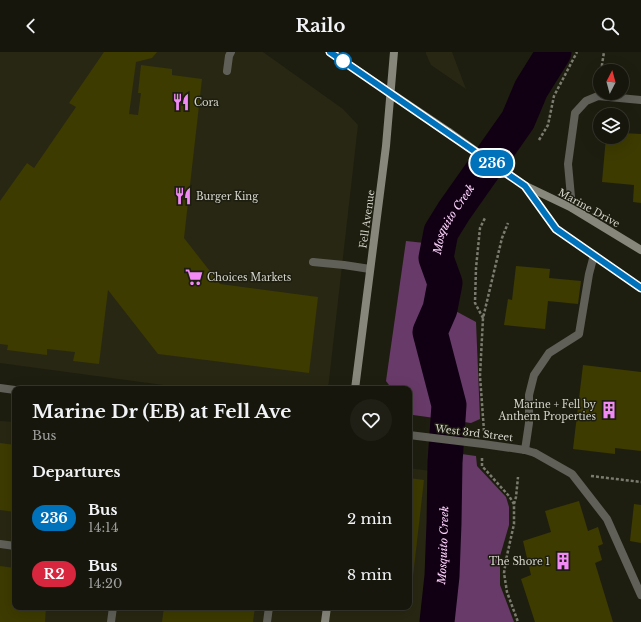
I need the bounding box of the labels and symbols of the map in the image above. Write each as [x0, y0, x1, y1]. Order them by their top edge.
unlabelled marker [334, 52, 352, 70]
north arrow [593, 64, 629, 100]
restaurant icon: Cora [171, 92, 191, 112]
place label: Cora [194, 96, 219, 109]
line badge: 236 [469, 150, 515, 176]
water label: Mosquito Creek [430, 181, 478, 257]
restaurant icon: Burger King [173, 186, 193, 206]
street label: Marine Drive [556, 186, 622, 230]
street label: Fell Avenue [356, 189, 378, 249]
place label: Burger King [196, 190, 259, 203]
supermarket icon: Choices Markets [184, 267, 204, 287]
place label: Choices Markets [207, 271, 292, 284]
place label: Marine + Fell by Anthem Properties [498, 398, 597, 423]
building icon: Marine + Fell by Anthem Properties [599, 400, 619, 420]
street label: West 3rd Street [433, 422, 514, 444]
water label: Mosquito Creek [434, 506, 451, 586]
building icon: The Shore 1 [553, 551, 573, 571]
place label: The Shore 1 [489, 555, 550, 568]

